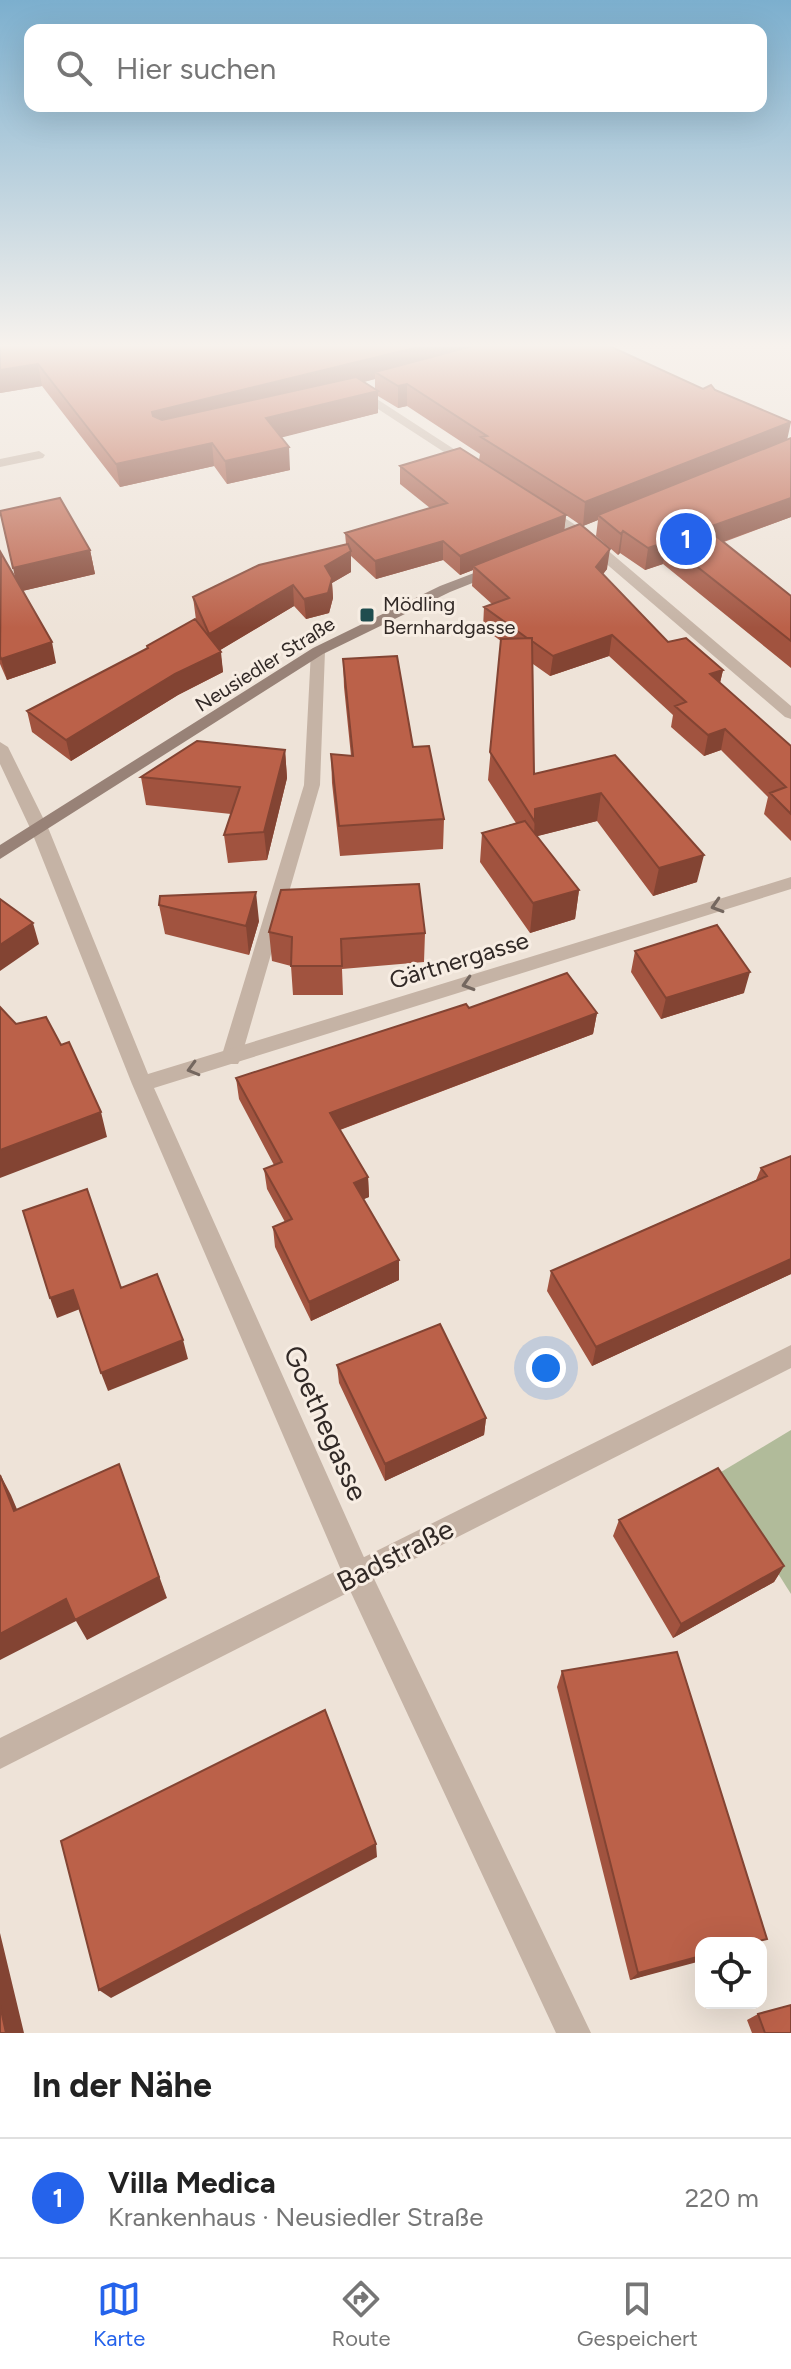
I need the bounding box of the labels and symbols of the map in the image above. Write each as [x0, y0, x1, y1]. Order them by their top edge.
pin: 1 [660, 509, 712, 569]
place label: Mödling Bernhardgasse [383, 592, 515, 639]
marker: Mödling Bernhardgasse [358, 606, 376, 624]
street label: Neusiedler Straße [191, 611, 339, 717]
one-way arrow [710, 897, 724, 913]
street label: Gärtnergasse [386, 925, 532, 995]
one-way arrow [462, 975, 476, 991]
one-way arrow [187, 1060, 201, 1077]
street label: Goethegasse [277, 1340, 375, 1506]
your location [526, 1348, 566, 1388]
street label: Badstraße [331, 1511, 459, 1599]

